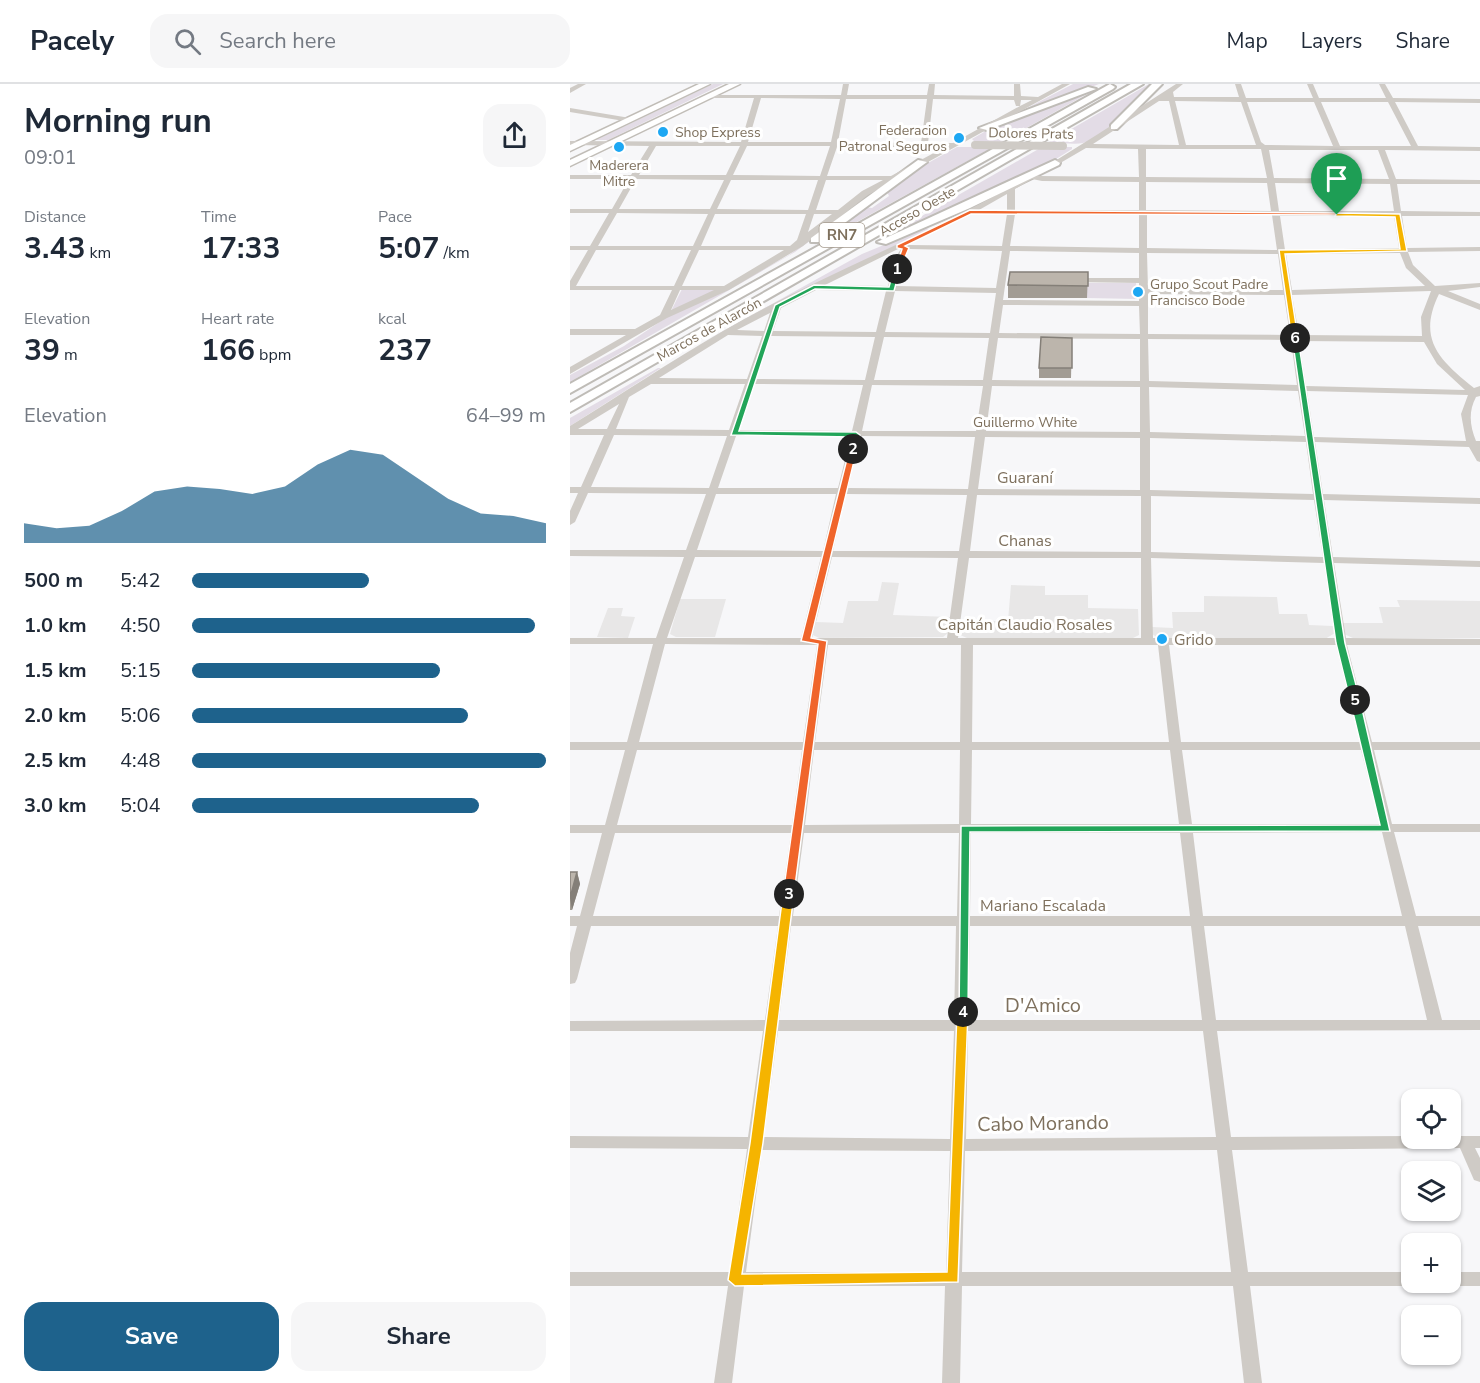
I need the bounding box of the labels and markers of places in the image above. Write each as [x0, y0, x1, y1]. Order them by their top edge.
place label: Federacion Patronal Seguros [839, 121, 947, 156]
place label: Shop Express [675, 123, 761, 142]
marker: Shop Express [656, 125, 670, 139]
marker: Federacion Patronal Seguros [952, 131, 966, 145]
marker: Maderera Mitre [612, 140, 626, 154]
pin [1311, 153, 1362, 215]
place label: Maderera Mitre [589, 156, 649, 191]
pin: 1 [882, 254, 912, 284]
place label: Grupo Scout Padre Francisco Bode [1150, 275, 1268, 310]
marker: Grupo Scout Padre Francisco Bode [1131, 285, 1145, 299]
pin: 6 [1280, 323, 1310, 353]
pin: 2 [838, 434, 868, 464]
place label: Grido [1174, 629, 1213, 651]
marker: Grido [1155, 632, 1169, 646]
pin: 5 [1340, 685, 1370, 715]
pin: 3 [774, 879, 804, 909]
pin: 4 [948, 997, 978, 1027]

